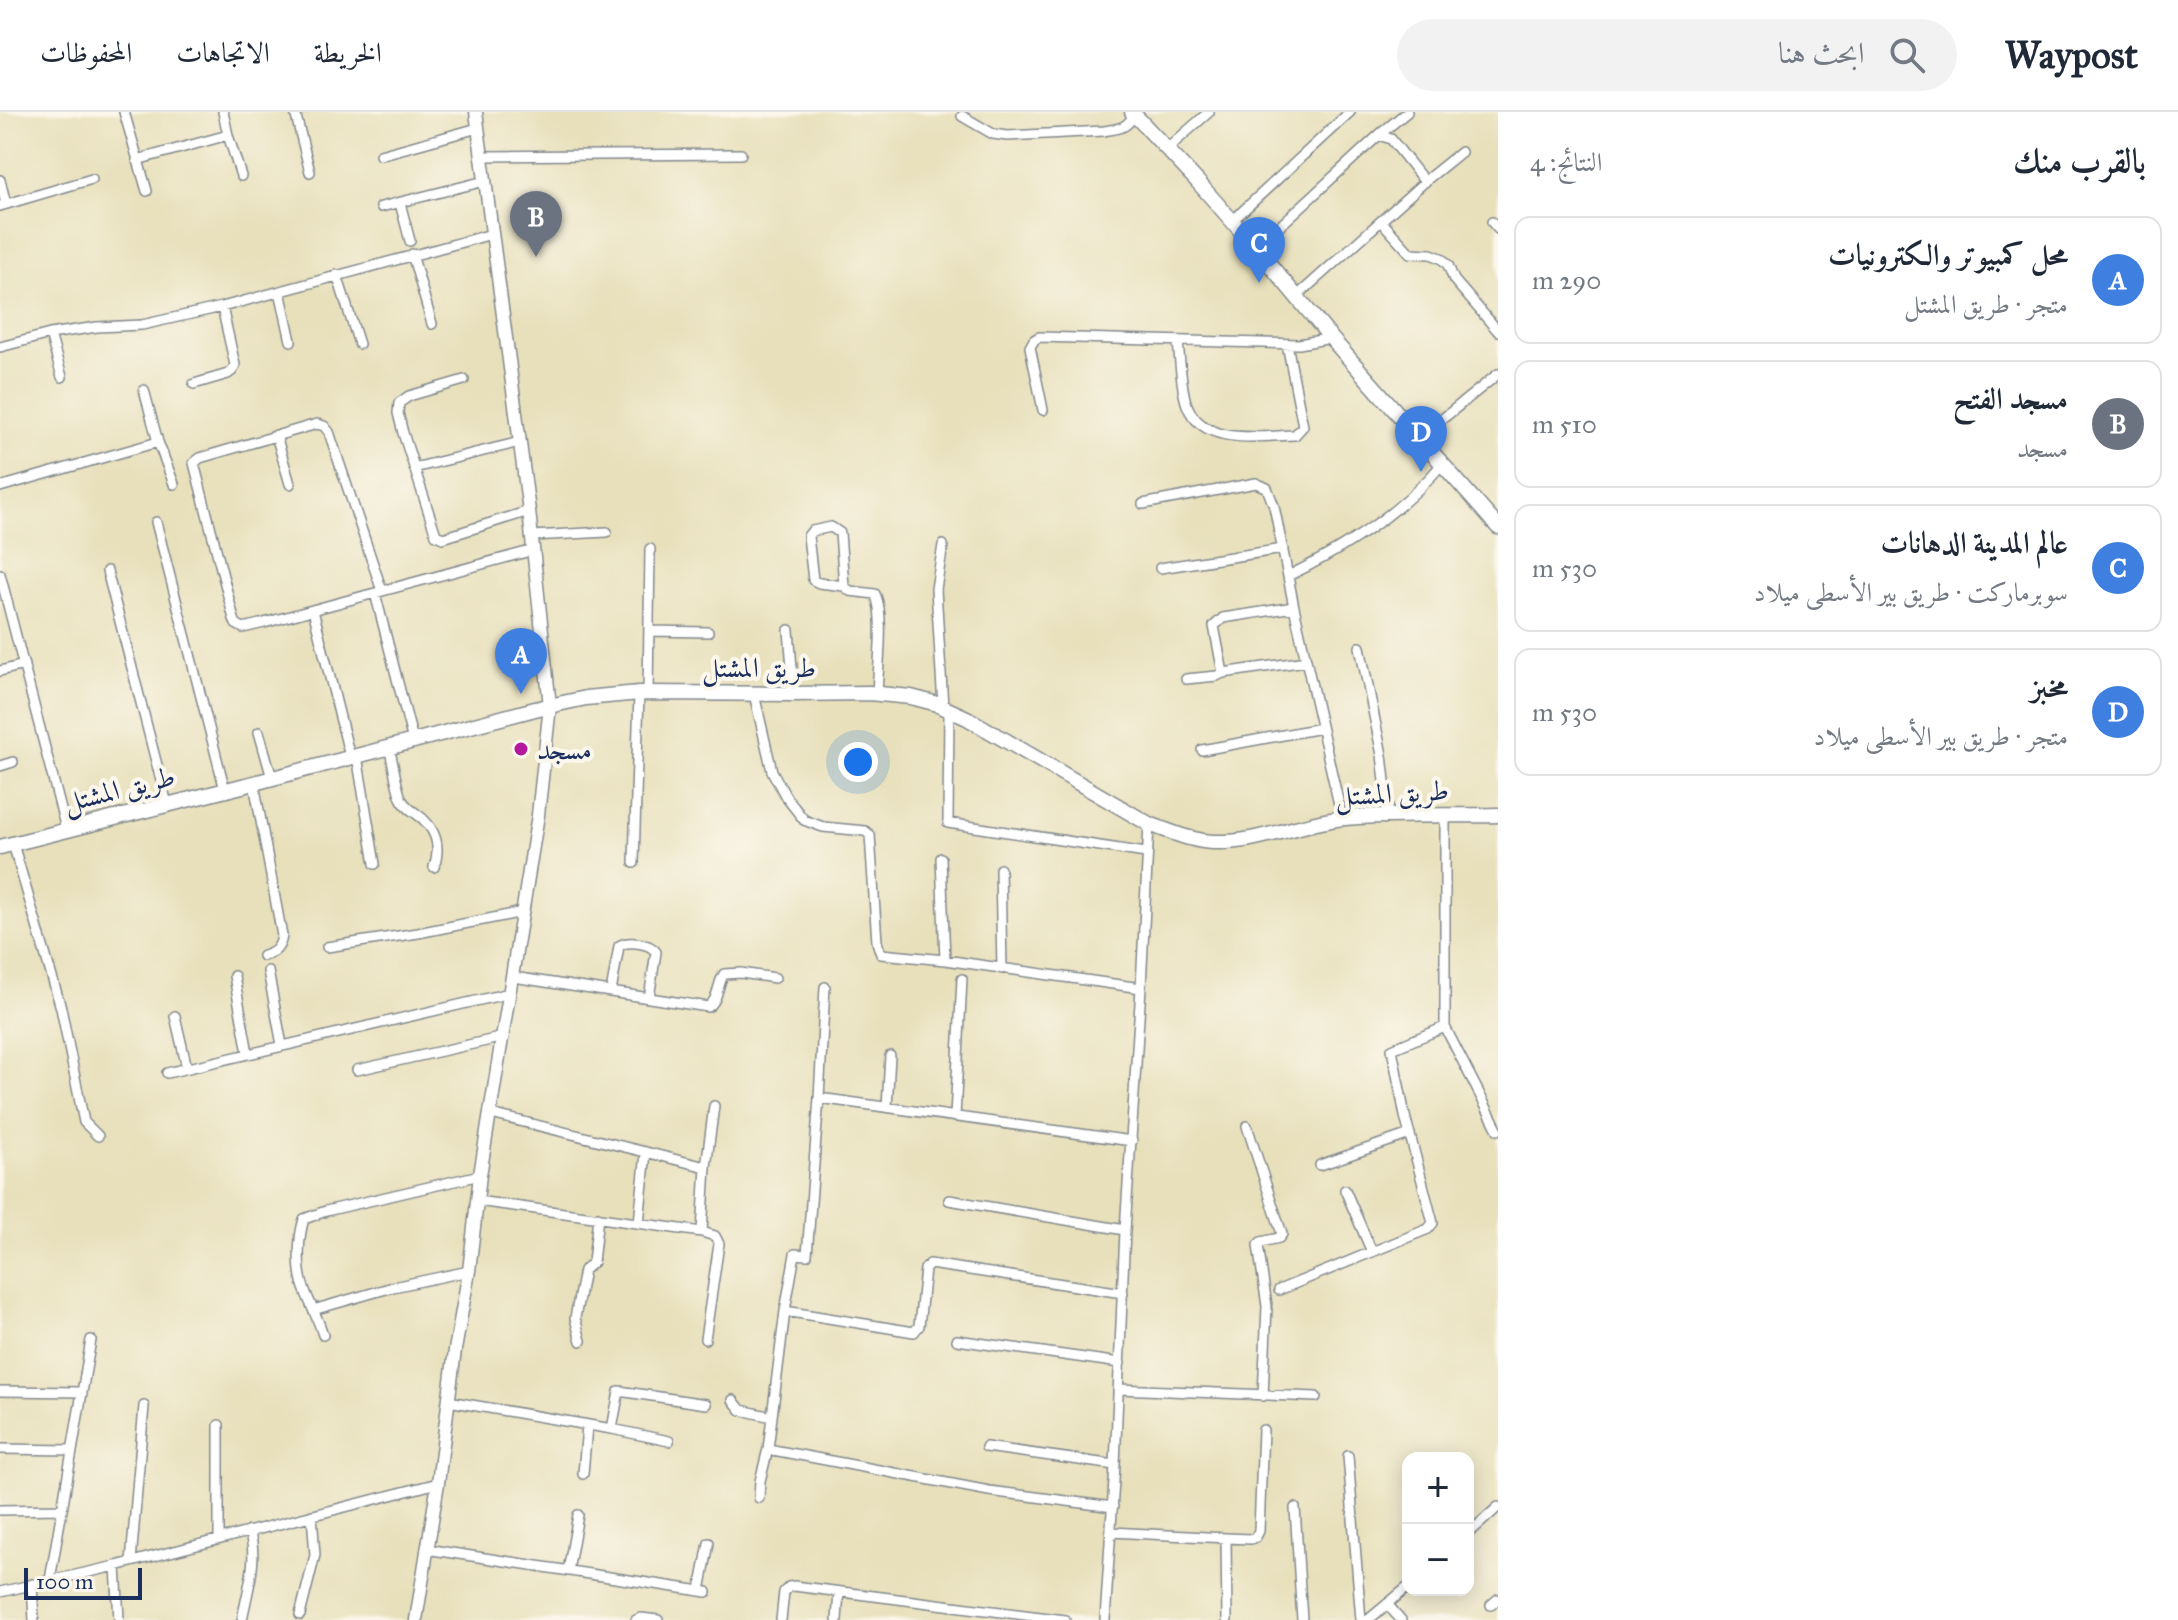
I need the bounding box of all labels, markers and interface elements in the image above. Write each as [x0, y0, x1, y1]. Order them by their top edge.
search box [1397, 19, 1957, 91]
text: Waypost [2005, 32, 2138, 78]
icon: search [1885, 33, 1929, 77]
text: المحفوظات [40, 35, 132, 70]
text: الاتجاهات [176, 35, 270, 70]
text: الخريطة [314, 35, 382, 70]
text: ابحث هنا [1778, 35, 1865, 71]
text: بالقرب منك [2013, 140, 2146, 181]
text: النتائج: 4 [1530, 146, 1602, 178]
pin: B [510, 191, 562, 257]
pin: C [1233, 217, 1285, 283]
text: محل كمبيوتر والكترونيات [1828, 237, 2068, 273]
text: 290 m [1532, 264, 1601, 296]
text: A [2109, 264, 2127, 296]
text: متجر · طريق المشتل [1904, 288, 2068, 320]
text: مسجد الفتح [1953, 381, 2068, 417]
pin: D [1395, 406, 1447, 472]
text: 510 m [1532, 408, 1597, 440]
text: B [2109, 408, 2127, 440]
text: مسجد [2017, 432, 2068, 464]
text: عالم المدينة الدهانات [1881, 525, 2068, 561]
text: 530 m [1532, 552, 1597, 584]
text: C [2109, 552, 2127, 584]
text: سوبرماركت · طريق بير الأسطى ميلاد [1754, 576, 2068, 608]
pin: A [495, 628, 547, 694]
street label: طريق المشتل [702, 650, 816, 687]
text: مخبز [2031, 669, 2068, 705]
text: 530 m [1532, 696, 1597, 728]
text: D [2108, 696, 2128, 728]
text: متجر · طريق بير الأسطى ميلاد [1814, 720, 2068, 752]
place label: مسجد [537, 732, 592, 767]
marker: مسجد [512, 740, 530, 758]
your location [838, 742, 878, 782]
street label: طريق المشتل [59, 758, 179, 822]
street label: طريق المشتل [1334, 773, 1450, 815]
map controls [1402, 1452, 1474, 1596]
button: + [1402, 1452, 1474, 1524]
button: − [1402, 1524, 1474, 1596]
scale bar [24, 1564, 142, 1600]
text: 100 m [36, 1568, 93, 1595]

